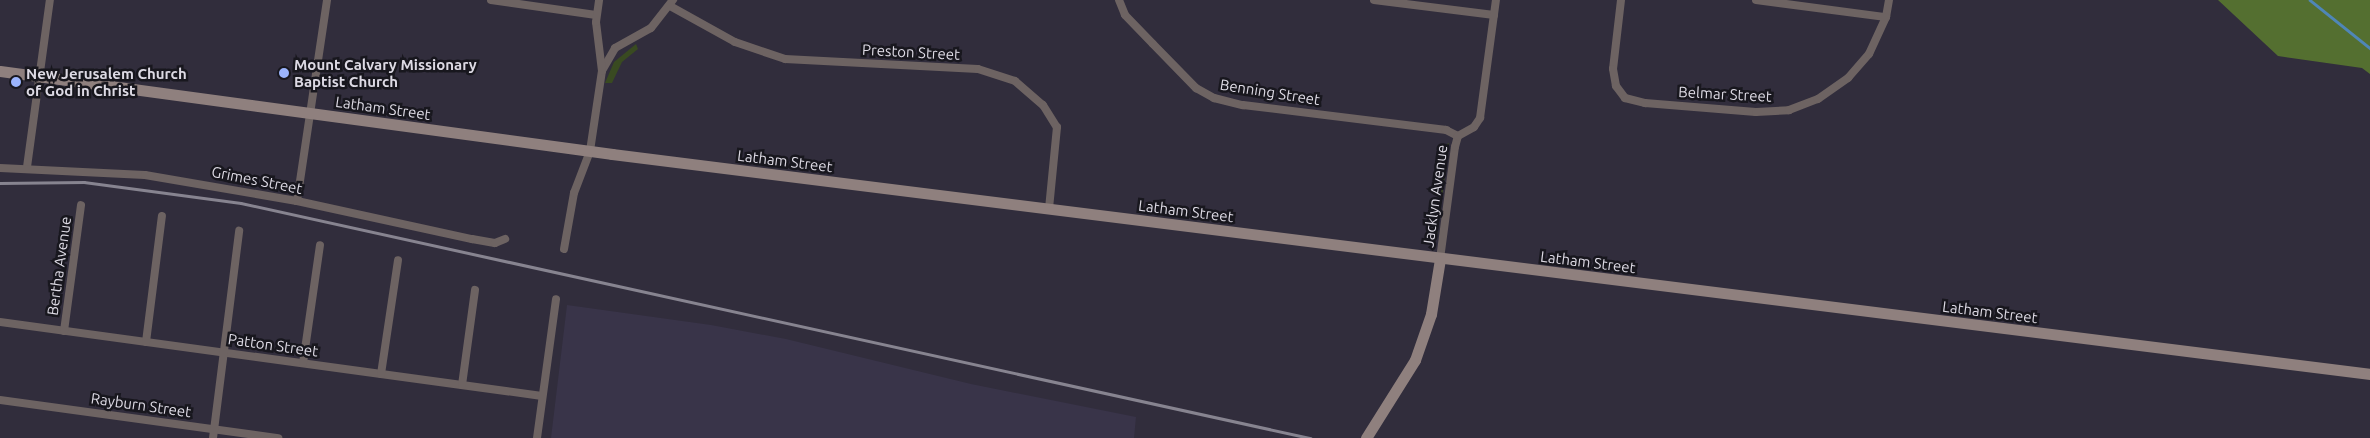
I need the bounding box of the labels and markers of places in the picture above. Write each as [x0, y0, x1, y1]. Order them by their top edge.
place label: Mount Calvary Missionary Baptist Church [294, 55, 477, 90]
place label: New Jerusalem Church of God in Christ [26, 64, 187, 99]
marker: Mount Calvary Missionary Baptist Church [278, 67, 290, 79]
marker: New Jerusalem Church of God in Christ [10, 76, 22, 88]

